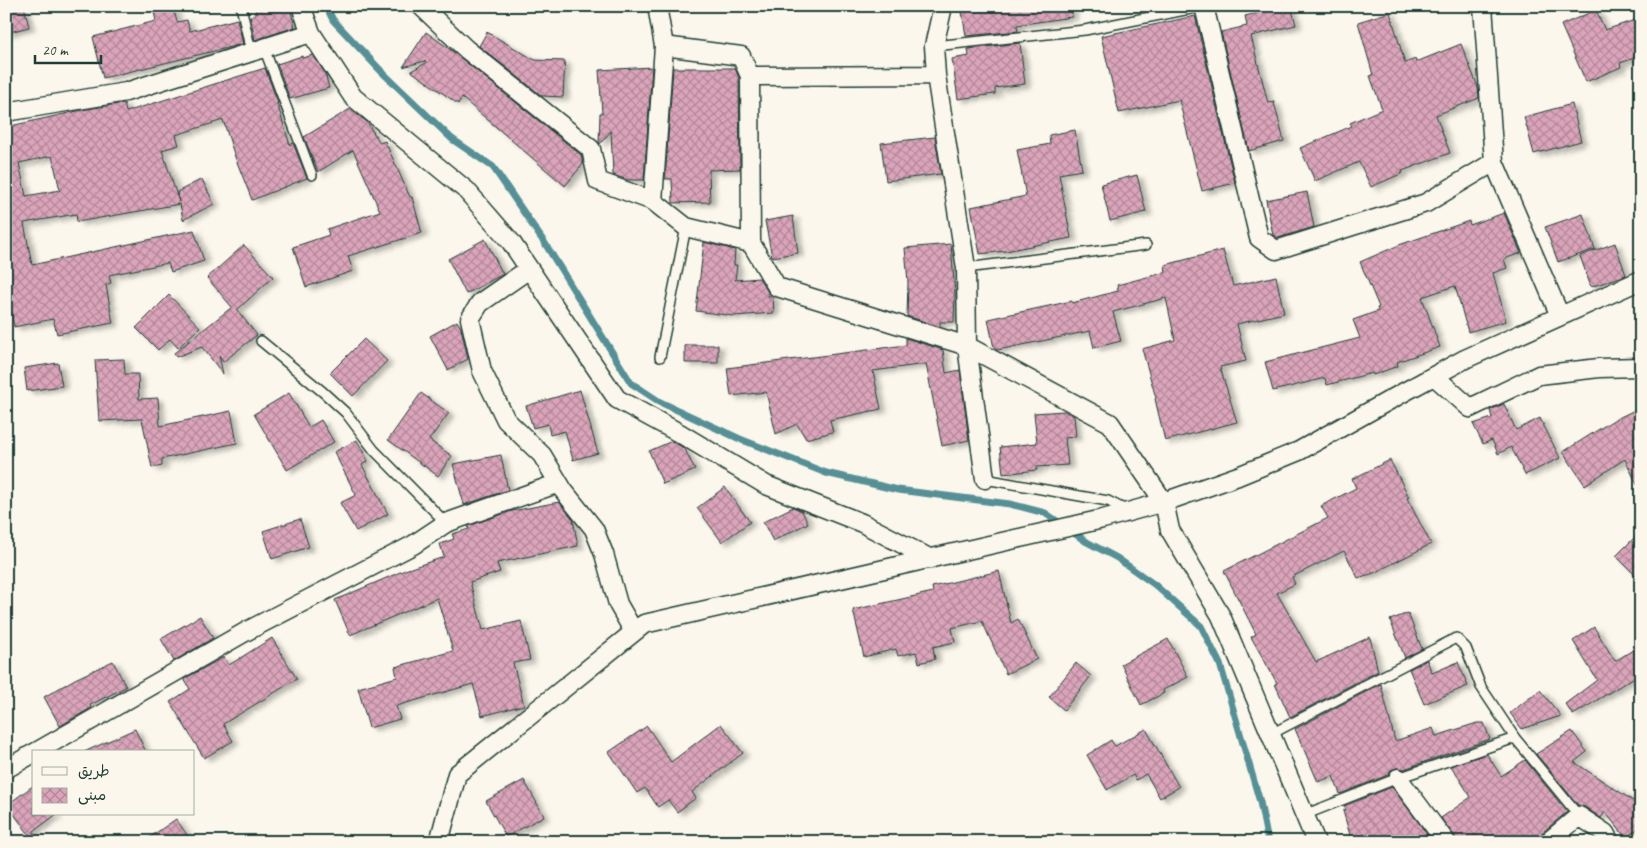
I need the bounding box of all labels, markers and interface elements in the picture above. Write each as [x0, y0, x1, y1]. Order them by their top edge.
scale bar [35, 32, 101, 64]
text: 20 m [42, 41, 69, 60]
legend [32, 750, 195, 816]
text: طريق [78, 762, 110, 781]
text: مبنى [78, 786, 106, 805]

